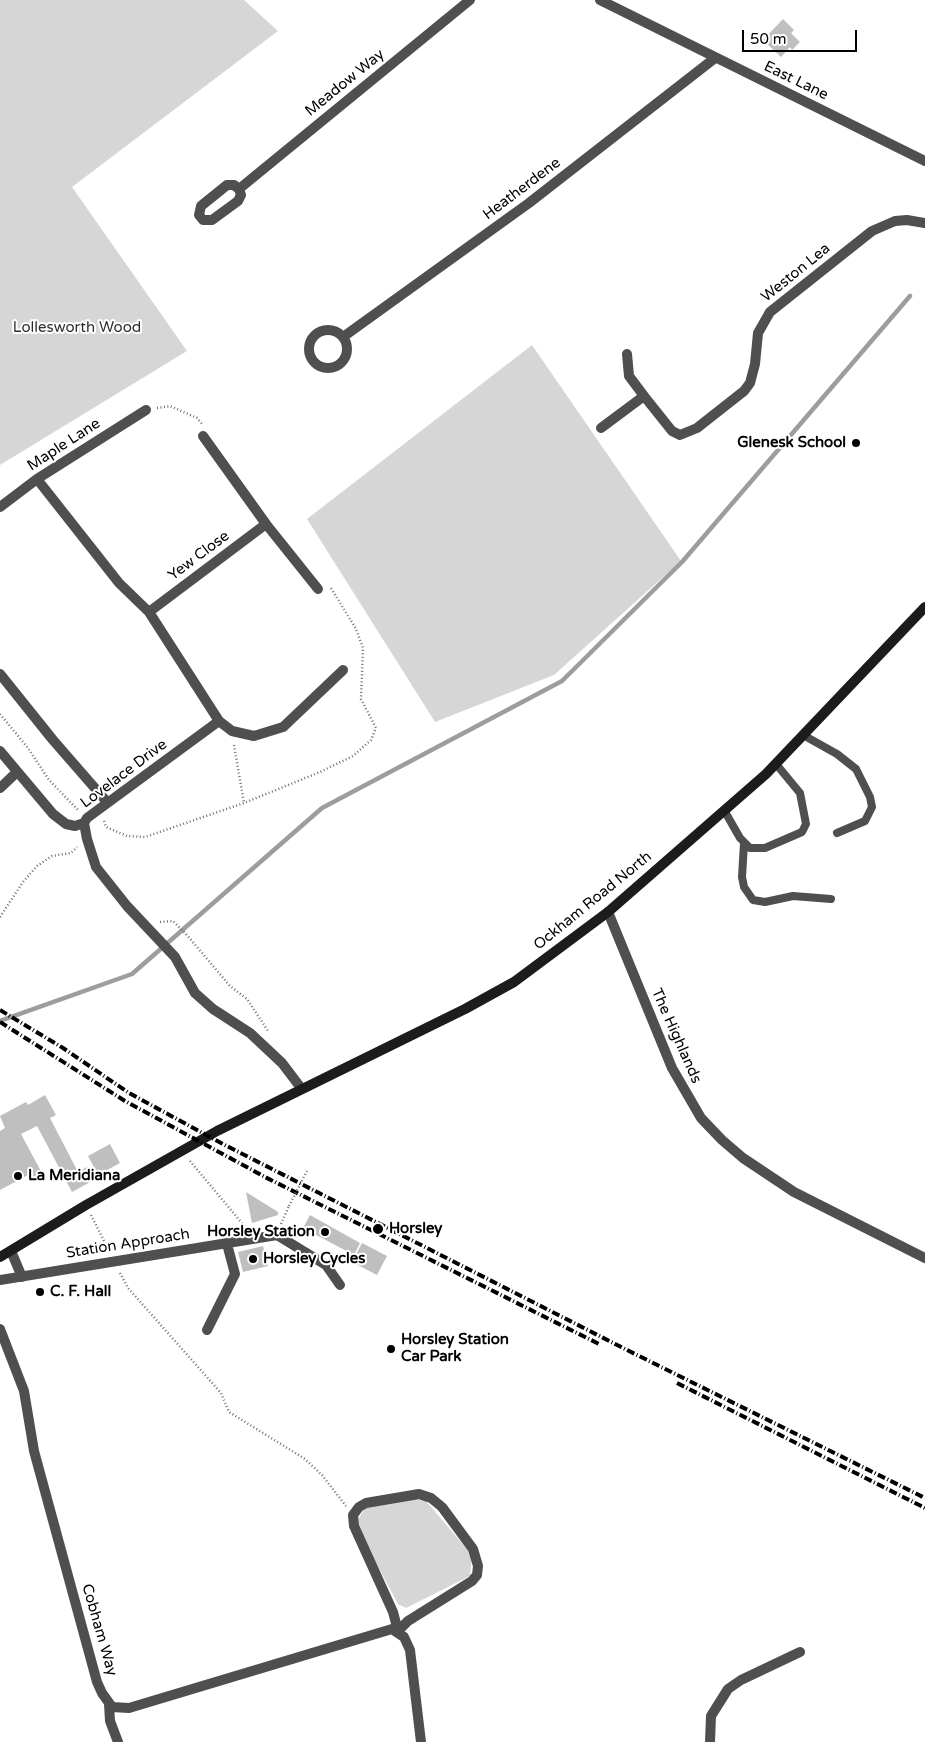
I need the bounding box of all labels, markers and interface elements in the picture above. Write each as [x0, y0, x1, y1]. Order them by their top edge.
scale bar [745, 20, 860, 52]
text: 50 m [750, 30, 787, 48]
street label: Meadow Way [302, 46, 388, 120]
street label: East Lane [761, 58, 831, 104]
street label: Heatherdene [480, 154, 564, 224]
street label: Weston Lea [758, 240, 834, 306]
park label: Lollesworth Wood [13, 319, 141, 337]
street label: Maple Lane [24, 415, 104, 475]
place label: Glenesk School [737, 434, 846, 452]
marker: Glenesk School [850, 437, 862, 449]
street label: Yew Close [165, 527, 233, 585]
street label: Lovelace Drive [77, 736, 171, 812]
street label: Ockham Road North [530, 848, 656, 954]
street label: The Highlands [647, 986, 705, 1086]
place label: La Meridiana [28, 1167, 120, 1185]
marker: La Meridiana [12, 1170, 24, 1182]
place label: Horsley [389, 1220, 442, 1238]
marker: Horsley [371, 1222, 385, 1236]
place label: Horsley Station [207, 1223, 315, 1241]
street label: Station Approach [65, 1225, 191, 1263]
marker: Horsley Station [319, 1226, 331, 1238]
place label: Horsley Cycles [263, 1250, 365, 1268]
marker: Horsley Cycles [247, 1253, 259, 1265]
place label: C. F. Hall [50, 1283, 111, 1301]
marker: C. F. Hall [34, 1286, 46, 1298]
place label: Horsley Station Car Park [401, 1331, 509, 1366]
marker: Horsley Station Car Park [385, 1343, 397, 1355]
street label: Cobham Way [77, 1582, 121, 1678]

